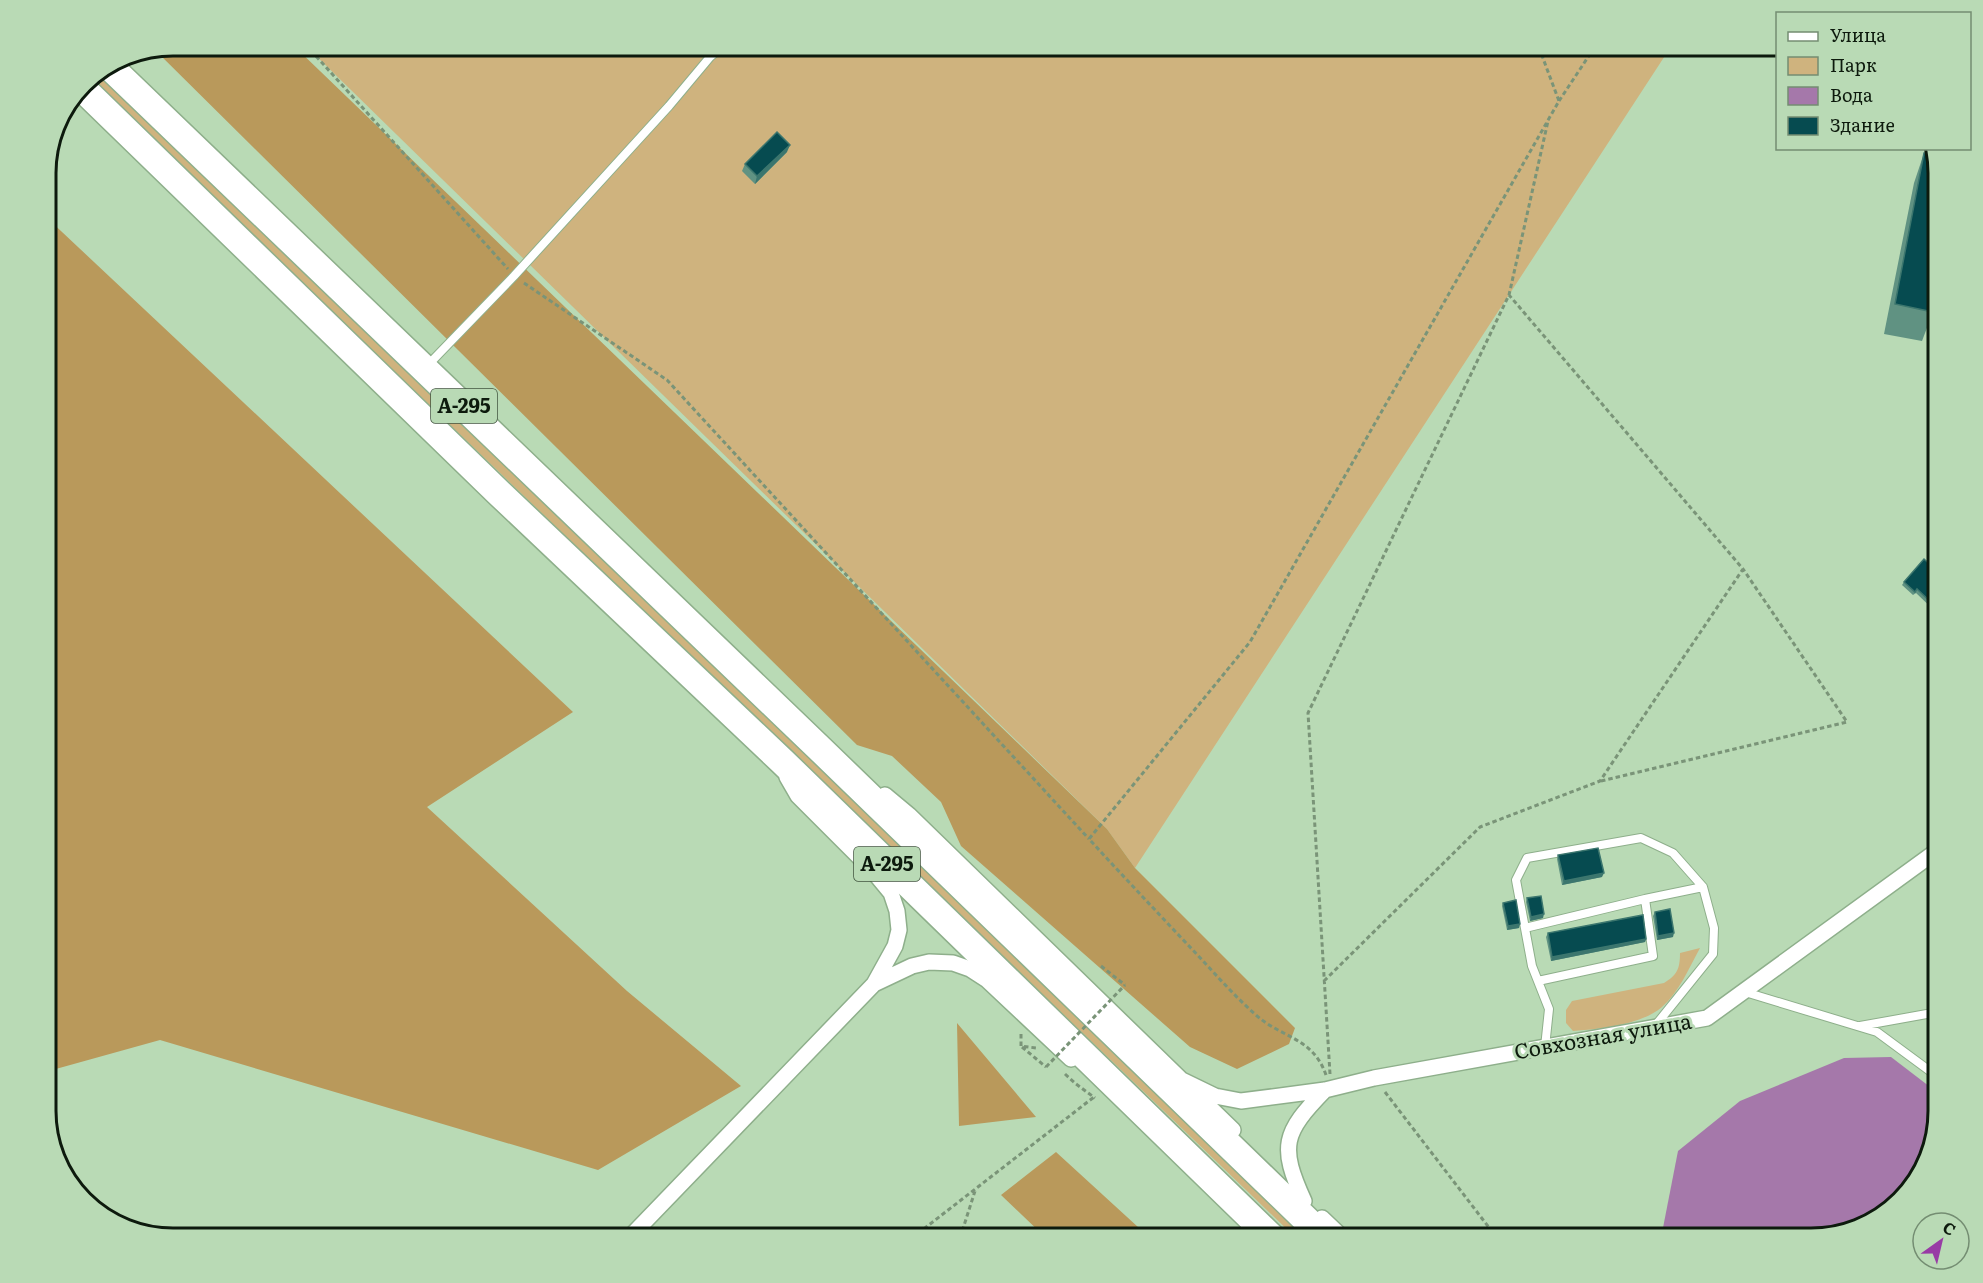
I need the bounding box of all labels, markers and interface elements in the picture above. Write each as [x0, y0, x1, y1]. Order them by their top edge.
legend [1776, 12, 1971, 150]
text: Улица [1830, 21, 1886, 48]
text: Парк [1830, 51, 1877, 78]
text: Вода [1830, 81, 1873, 108]
text: Здание [1830, 111, 1895, 138]
road number: А-295 [431, 389, 497, 423]
road number: А-295 [854, 847, 920, 881]
street label: Совхозная улица [1511, 1004, 1694, 1065]
north arrow [1911, 1211, 1971, 1271]
text: С [1939, 1215, 1961, 1241]

